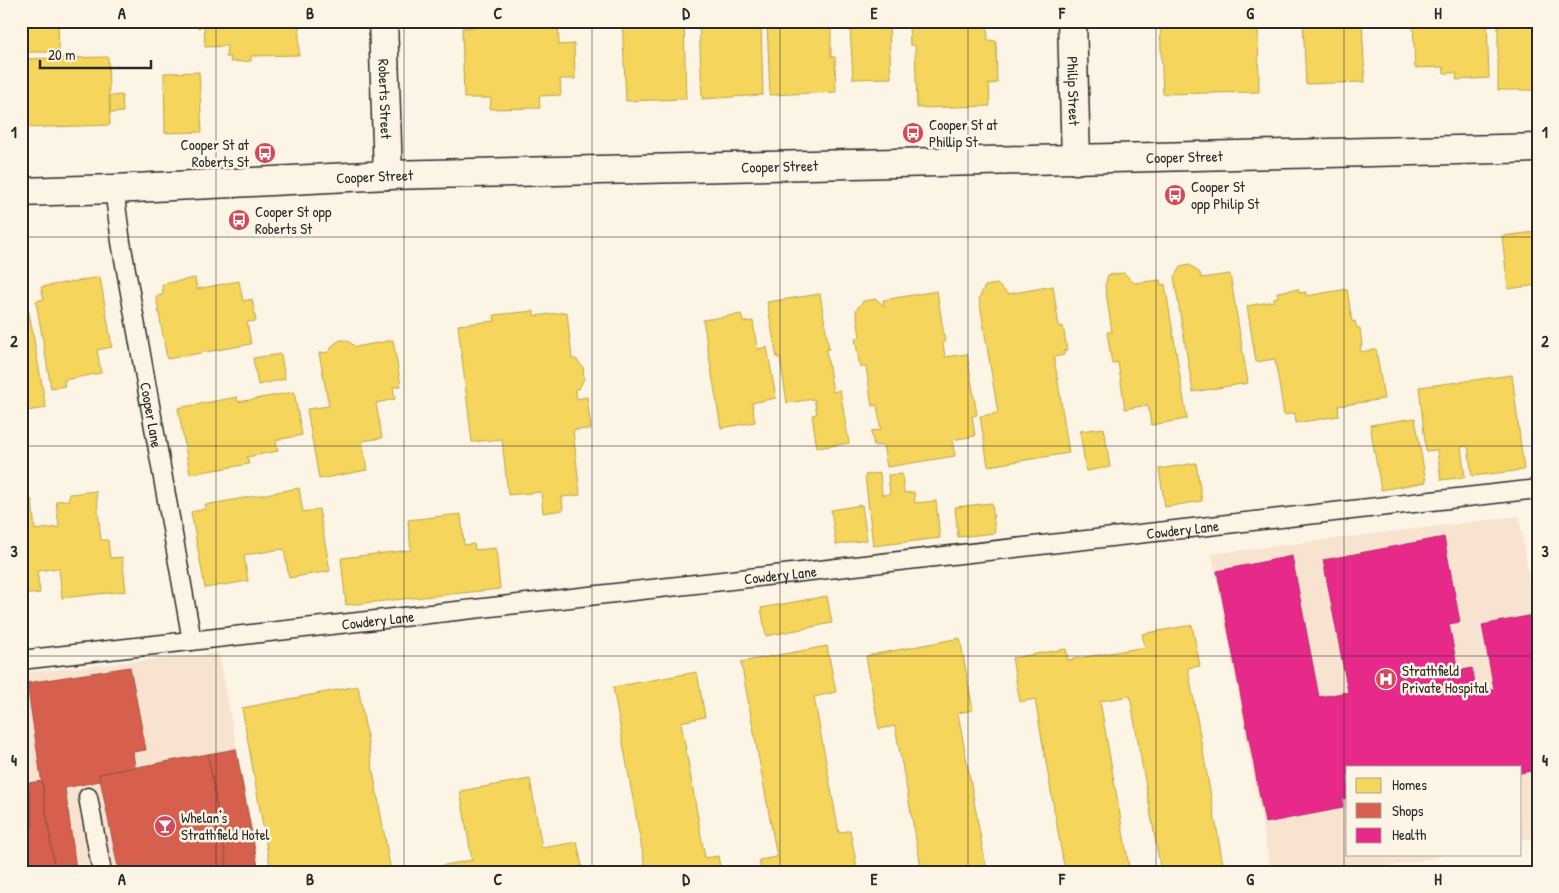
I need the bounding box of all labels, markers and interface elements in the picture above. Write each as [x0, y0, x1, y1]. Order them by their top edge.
text: A [118, 2, 126, 24]
text: B [306, 2, 314, 24]
text: C [494, 2, 503, 24]
text: D [682, 2, 690, 24]
text: E [870, 2, 878, 24]
text: F [1058, 2, 1066, 24]
text: G [1246, 2, 1254, 24]
text: H [1434, 2, 1442, 24]
scale bar [40, 38, 151, 70]
text: 20 m [48, 44, 75, 65]
street label: Philip Street [1063, 56, 1086, 127]
street label: Roberts Street [374, 59, 397, 140]
place label: Cooper St at Phillip St [929, 114, 998, 152]
text: 1 [11, 121, 17, 143]
bus stop icon: Cooper St at Phillip St [901, 121, 925, 145]
text: 1 [1542, 121, 1548, 143]
place label: Cooper St at Roberts St [181, 134, 250, 172]
bus stop icon: Cooper St at Roberts St [253, 141, 277, 165]
street label: Cooper Street [1146, 145, 1224, 168]
street label: Cooper Street [741, 154, 819, 177]
street label: Cooper Street [336, 164, 414, 188]
place label: Cooper St opp Philip St [1191, 176, 1260, 214]
bus stop icon: Cooper St opp Philip St [1163, 183, 1187, 207]
place label: Cooper St opp Roberts St [255, 201, 332, 239]
bus stop icon: Cooper St opp Roberts St [227, 208, 251, 232]
text: 2 [10, 330, 18, 352]
text: 2 [1541, 330, 1549, 352]
street label: Cooper Lane [136, 380, 168, 449]
street label: Cowdery Lane [1145, 515, 1220, 544]
text: 3 [10, 540, 18, 562]
text: 3 [1541, 540, 1549, 562]
street label: Cowdery Lane [743, 560, 818, 589]
street label: Cowdery Lane [340, 605, 415, 634]
place label: Strathfield Private Hospital [1402, 660, 1488, 698]
hospital icon: Strathfield Private Hospital [1374, 667, 1398, 691]
text: 4 [11, 749, 17, 771]
text: 4 [1542, 749, 1548, 771]
legend [1346, 766, 1522, 856]
text: Homes [1392, 774, 1427, 795]
text: Shops [1392, 800, 1424, 821]
place label: Whelan's Strathfield Hotel [181, 807, 270, 845]
bar icon: Whelan's Strathfield Hotel [153, 814, 177, 838]
text: Health [1392, 824, 1426, 845]
text: A [118, 868, 126, 890]
text: B [306, 868, 314, 890]
text: C [494, 868, 503, 890]
text: D [682, 868, 690, 890]
text: E [870, 868, 878, 890]
text: F [1058, 868, 1066, 890]
text: G [1246, 868, 1254, 890]
text: H [1434, 868, 1442, 890]

